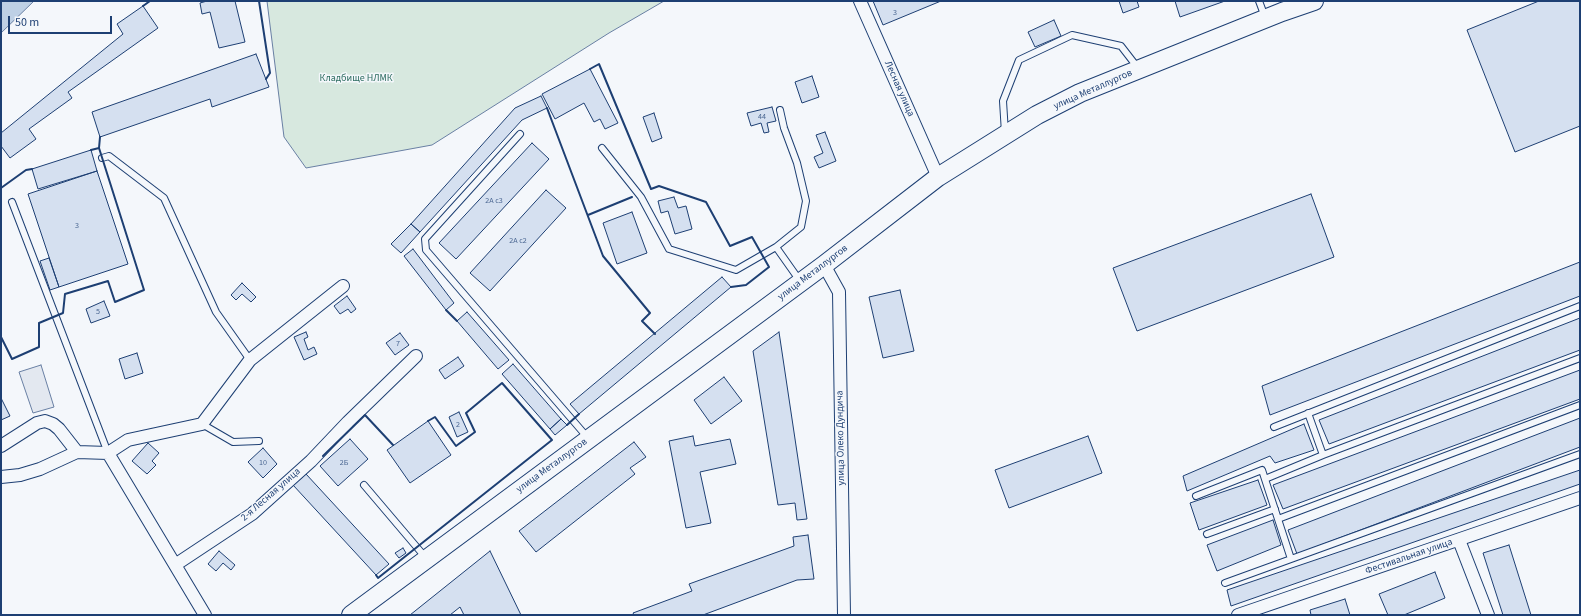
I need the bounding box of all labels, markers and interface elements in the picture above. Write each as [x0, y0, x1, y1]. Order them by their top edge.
scale bar [10, 8, 114, 34]
house number: 3 [893, 8, 897, 18]
text: 50 m [15, 14, 39, 31]
street label: Лесная улица [881, 59, 917, 119]
street label: улица Металлургов [1052, 67, 1134, 113]
park label: Кладбище НЛМК [319, 73, 393, 85]
house number: 44 [758, 112, 766, 122]
house number: 2А с3 [485, 196, 503, 206]
house number: 3 [75, 221, 79, 231]
house number: 2А с2 [509, 236, 527, 246]
street label: улица Металлургов [776, 243, 850, 303]
house number: 5 [96, 307, 100, 317]
house number: 7 [396, 339, 400, 349]
street label: улица Олеко Дундича [834, 390, 848, 486]
house number: 2 [456, 420, 460, 430]
street label: улица Металлургов [514, 436, 590, 496]
house number: 10 [259, 458, 267, 468]
house number: 2Б [340, 458, 348, 468]
street label: 2-я Лесная улица [239, 466, 303, 524]
street label: Фестивальная улица [1364, 536, 1454, 578]

